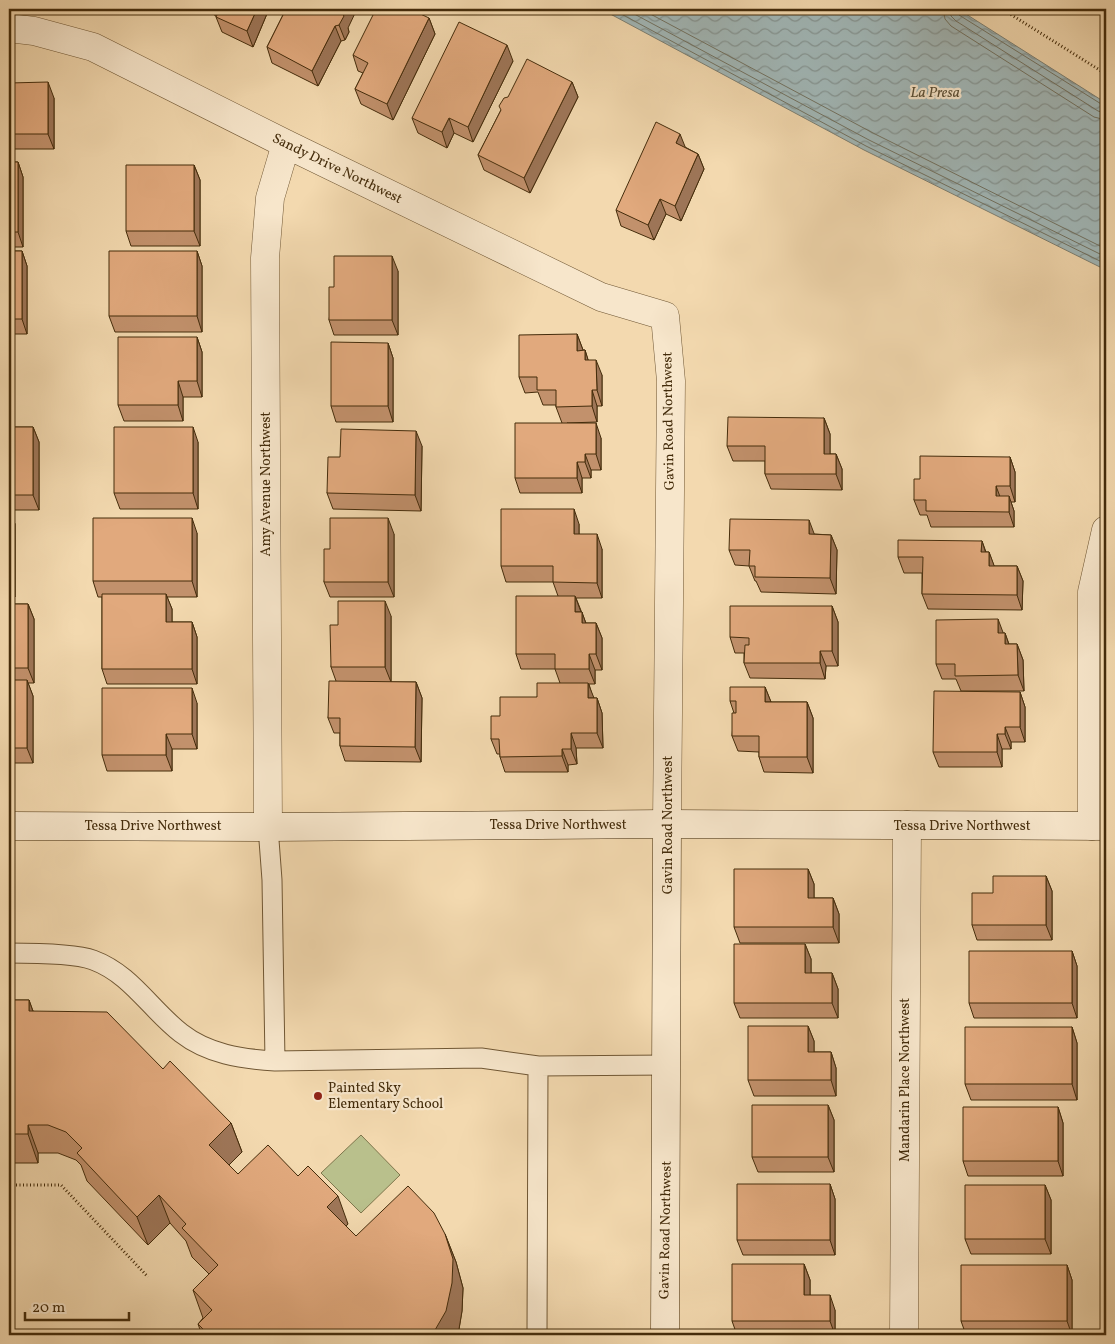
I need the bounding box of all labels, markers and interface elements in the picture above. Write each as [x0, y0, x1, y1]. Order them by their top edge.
water label: La Presa [910, 83, 960, 104]
street label: Sandy Drive Northwest [269, 129, 405, 209]
street label: Gavin Road Northwest [658, 351, 680, 490]
street label: Amy Avenue Northwest [257, 411, 276, 556]
street label: Gavin Road Northwest [659, 756, 678, 894]
street label: Tessa Drive Northwest [489, 816, 627, 835]
street label: Tessa Drive Northwest [84, 817, 222, 836]
street label: Tessa Drive Northwest [893, 817, 1031, 836]
street label: Mandarin Place Northwest [896, 998, 915, 1162]
place label: Painted Sky Elementary School [328, 1079, 443, 1114]
marker: Painted Sky Elementary School [312, 1090, 324, 1102]
street label: Gavin Road Northwest [655, 1160, 677, 1299]
scale bar [25, 1289, 129, 1321]
text: 20 m [32, 1298, 65, 1319]

